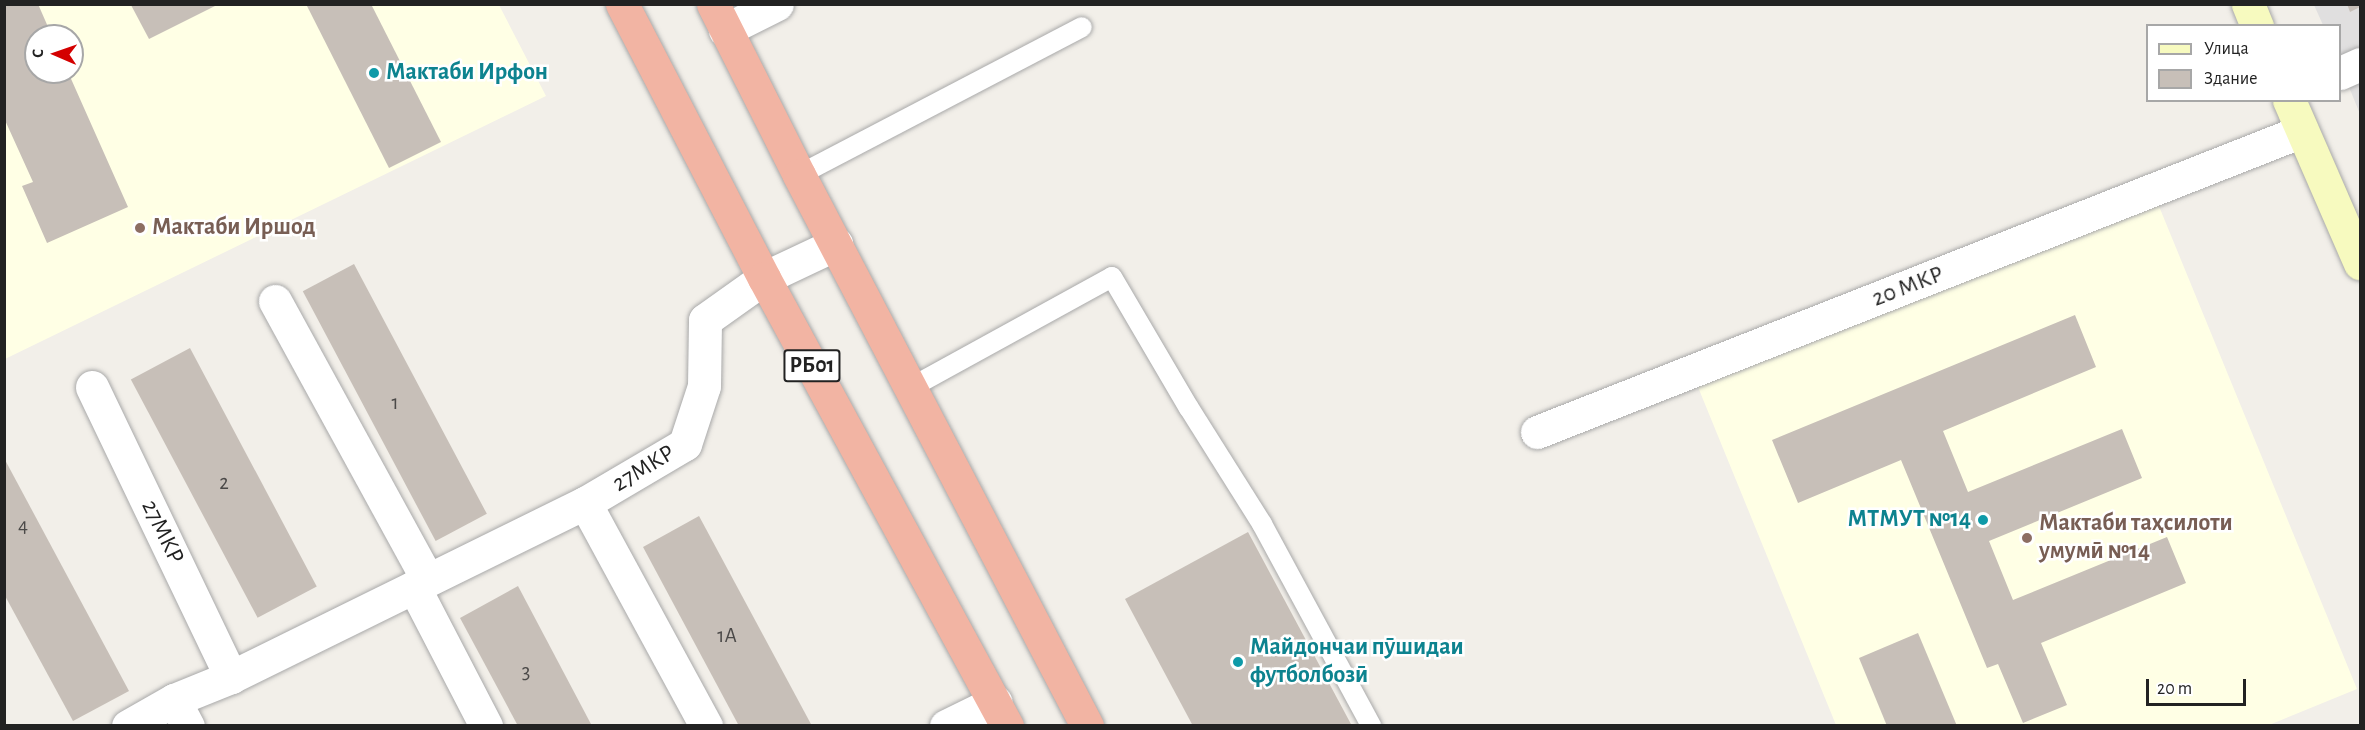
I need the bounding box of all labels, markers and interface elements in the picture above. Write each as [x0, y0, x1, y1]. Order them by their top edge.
north arrow [24, 24, 84, 84]
legend [2146, 24, 2341, 102]
text: Улица [2204, 40, 2249, 58]
text: С [30, 49, 46, 58]
place label: Мактаби Ирфон [386, 59, 548, 87]
marker: Мактаби Ирфон [367, 66, 381, 80]
text: Здание [2204, 70, 2258, 88]
place label: Мактаби Иршод [152, 214, 315, 242]
marker: Мактаби Иршод [133, 221, 147, 235]
street label: 20 МКР [1868, 260, 1948, 314]
road number: РБ01 [782, 347, 842, 385]
house number: 1 [391, 390, 399, 416]
street label: 27МКР [608, 439, 680, 499]
house number: 2 [219, 470, 229, 496]
street label: 27МКР [134, 495, 190, 569]
place label: МТМУТ №14 [1848, 506, 1971, 534]
place label: Мактаби таҳсилоти умумӣ №14 [2039, 510, 2233, 566]
house number: 4 [18, 513, 28, 539]
marker: МТМУТ №14 [1976, 513, 1990, 527]
marker: Мактаби таҳсилоти умумӣ №14 [2020, 531, 2034, 545]
house number: 1А [717, 623, 737, 649]
place label: Майдончаи пӯшидаи футболбозӣ [1250, 634, 1464, 690]
marker: Майдончаи пӯшидаи футболбозӣ [1231, 655, 1245, 669]
house number: 3 [522, 659, 530, 685]
scale bar [2149, 667, 2250, 705]
text: 20 m [2157, 680, 2192, 698]

